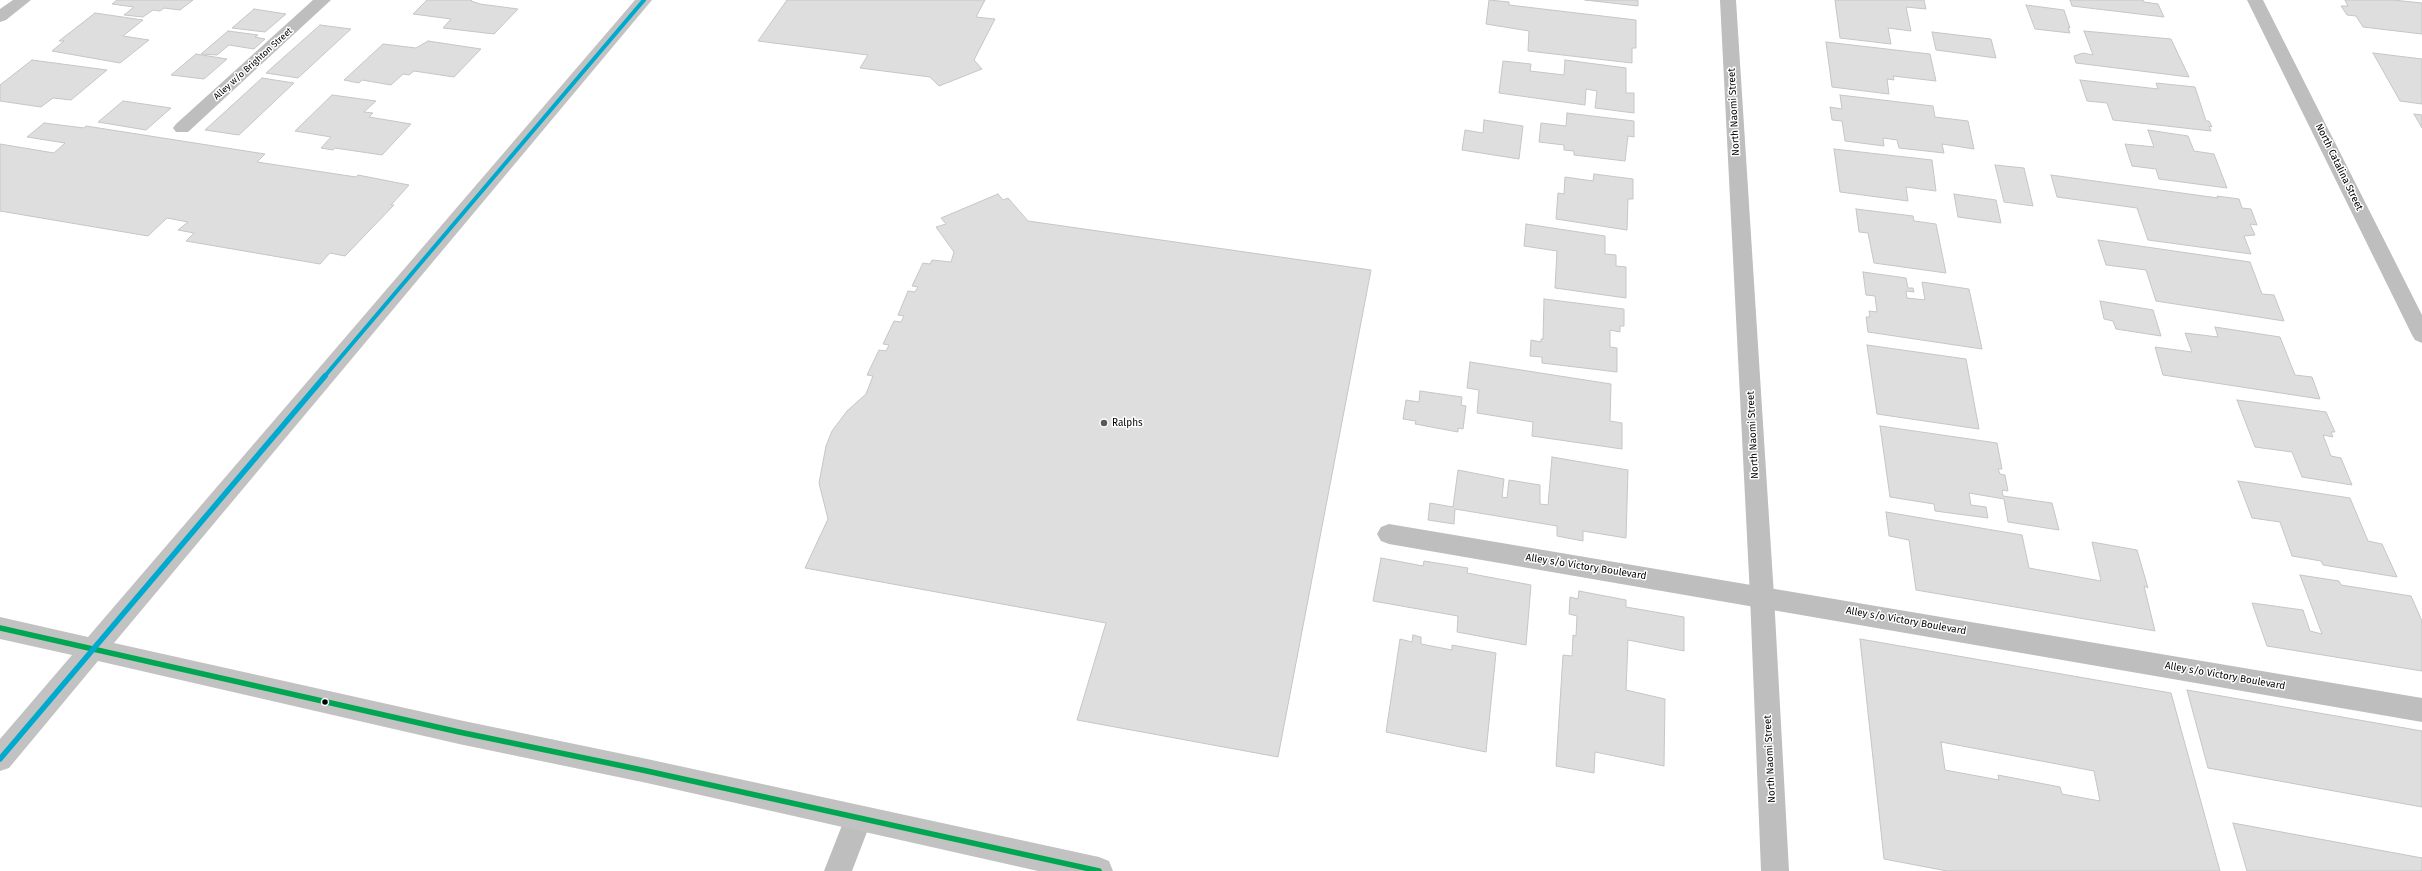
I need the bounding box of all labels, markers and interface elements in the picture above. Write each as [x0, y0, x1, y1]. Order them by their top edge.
street label: Alley w/o Brighton Street [211, 26, 295, 102]
street label: North Naomi Street [1726, 68, 1742, 156]
street label: North Catalina Street [2313, 122, 2365, 212]
street label: North Naomi Street [1745, 391, 1761, 479]
place label: Ralphs [1112, 417, 1143, 429]
marker: Ralphs [1099, 418, 1109, 428]
street label: Alley s/o Victory Boulevard [1525, 552, 1647, 582]
street label: Alley s/o Victory Boulevard [1845, 604, 1967, 638]
street label: Alley s/o Victory Boulevard [2164, 659, 2286, 693]
unlabelled marker [320, 697, 330, 707]
street label: North Naomi Street [1762, 715, 1778, 803]

